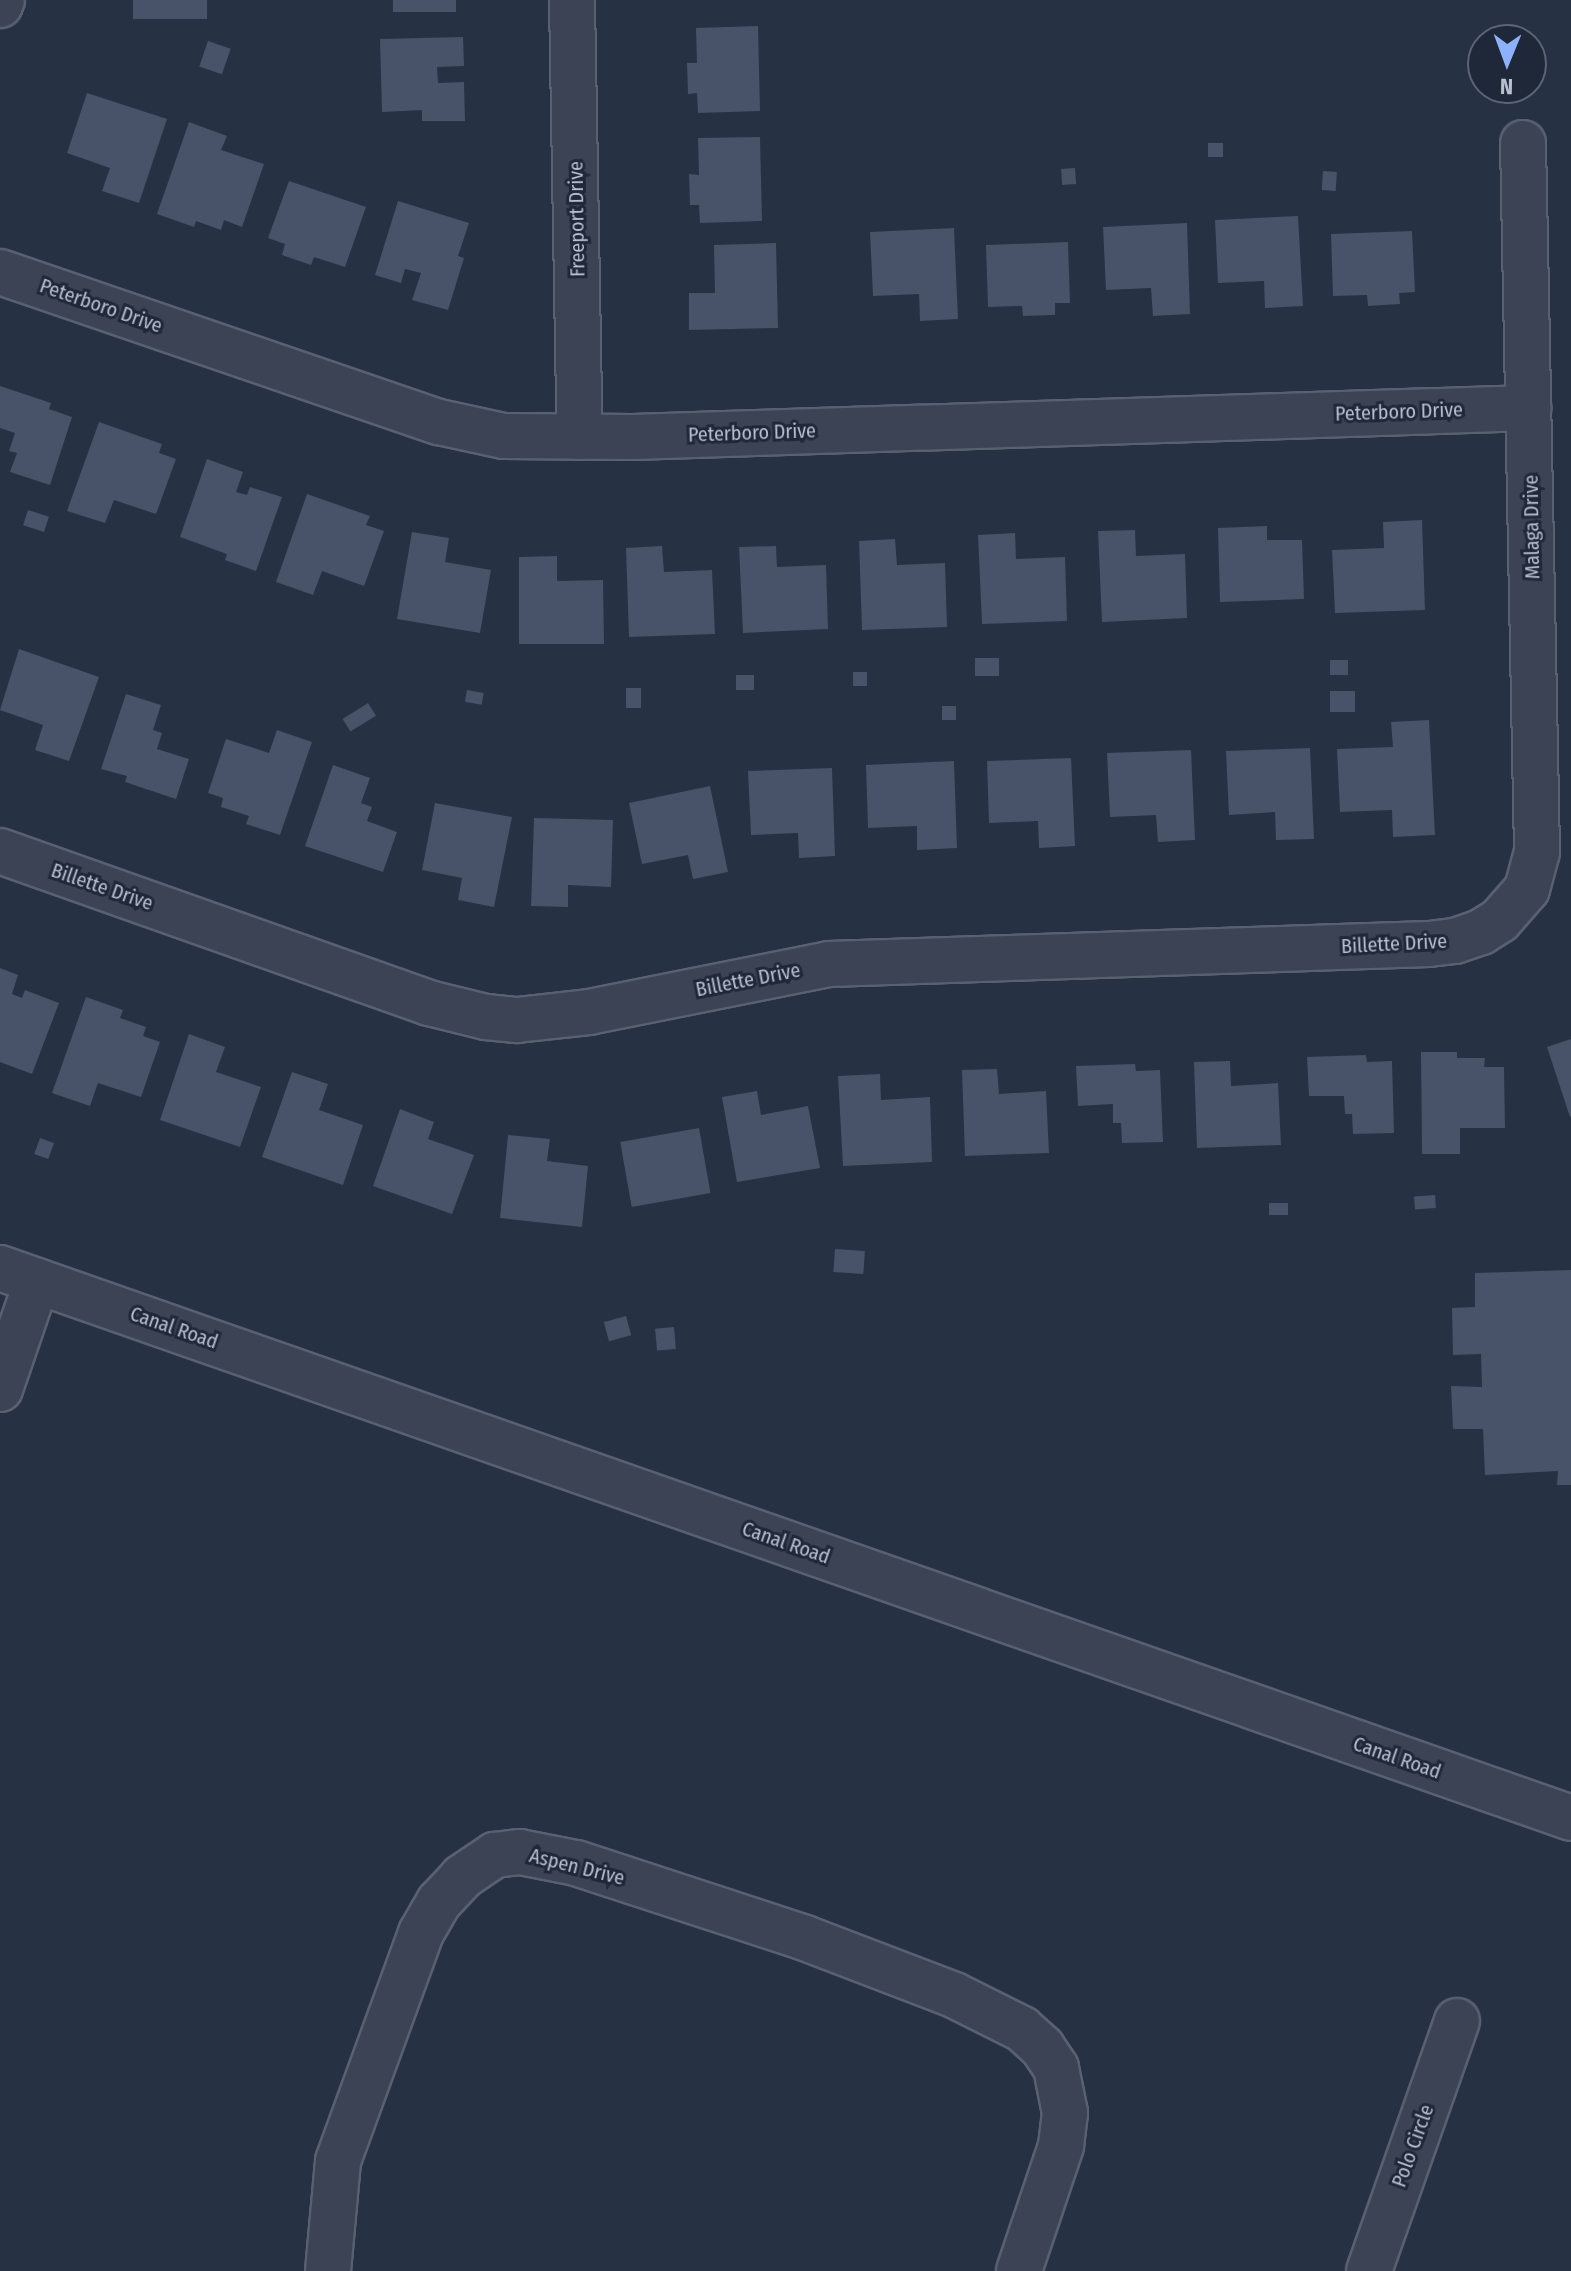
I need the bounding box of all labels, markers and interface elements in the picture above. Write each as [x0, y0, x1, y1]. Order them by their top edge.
north arrow [1467, 24, 1547, 104]
text: N [1500, 73, 1513, 100]
street label: Freeport Drive [564, 161, 590, 277]
street label: Peterboro Drive [37, 274, 165, 338]
street label: Peterboro Drive [1335, 398, 1463, 426]
street label: Peterboro Drive [688, 419, 816, 447]
street label: Malaga Drive [1519, 475, 1545, 579]
street label: Billette Drive [48, 858, 156, 916]
street label: Billette Drive [1340, 929, 1448, 959]
street label: Billette Drive [694, 958, 802, 1002]
street label: Canal Road [127, 1302, 221, 1354]
street label: Canal Road [739, 1517, 833, 1569]
street label: Canal Road [1350, 1732, 1444, 1784]
street label: Aspen Drive [527, 1844, 627, 1890]
street label: Polo Circle [1387, 2101, 1439, 2191]

